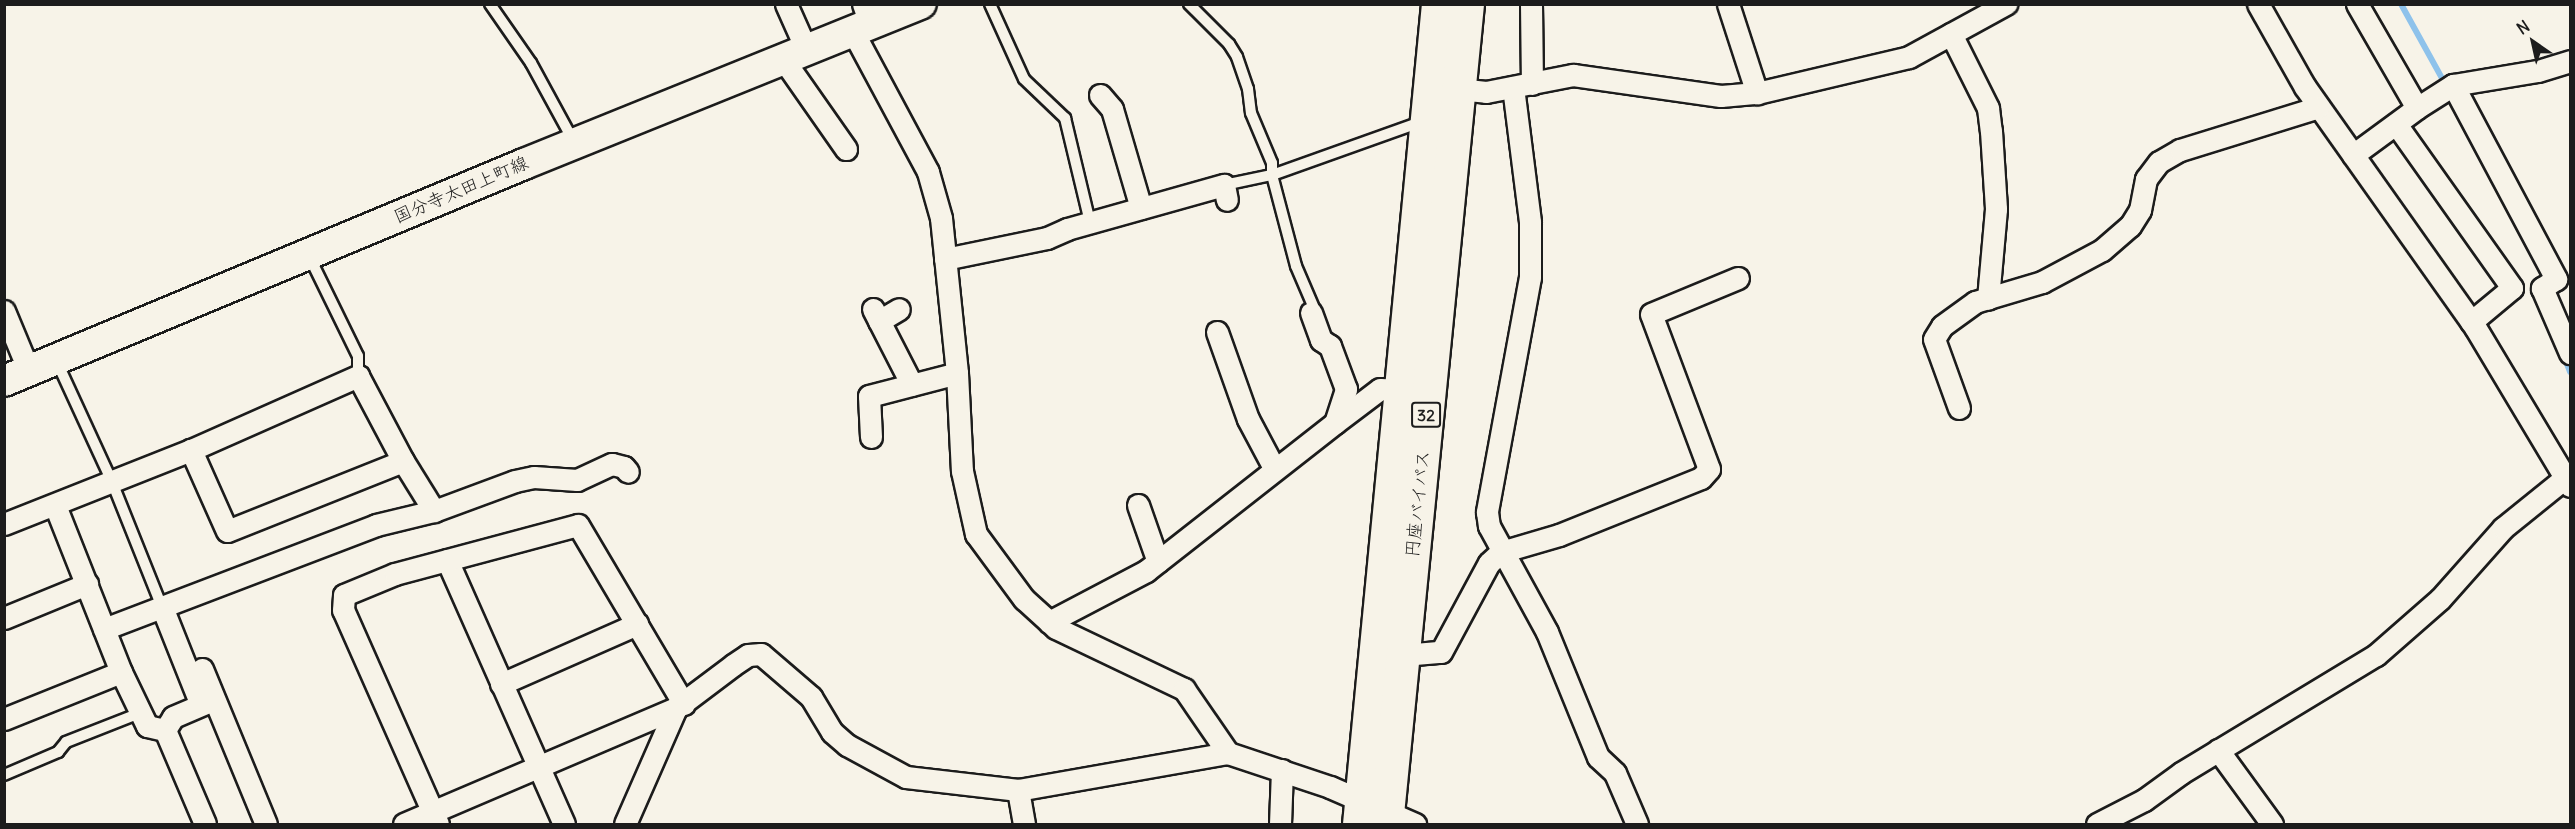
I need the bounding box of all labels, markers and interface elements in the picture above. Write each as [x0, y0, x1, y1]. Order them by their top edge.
north arrow [2503, 12, 2563, 72]
text: N [2513, 16, 2533, 38]
street label: 国分寺太田上町線 [391, 152, 531, 228]
road number: 32 [1411, 402, 1441, 428]
street label: 円座バイパス [1402, 449, 1434, 559]

